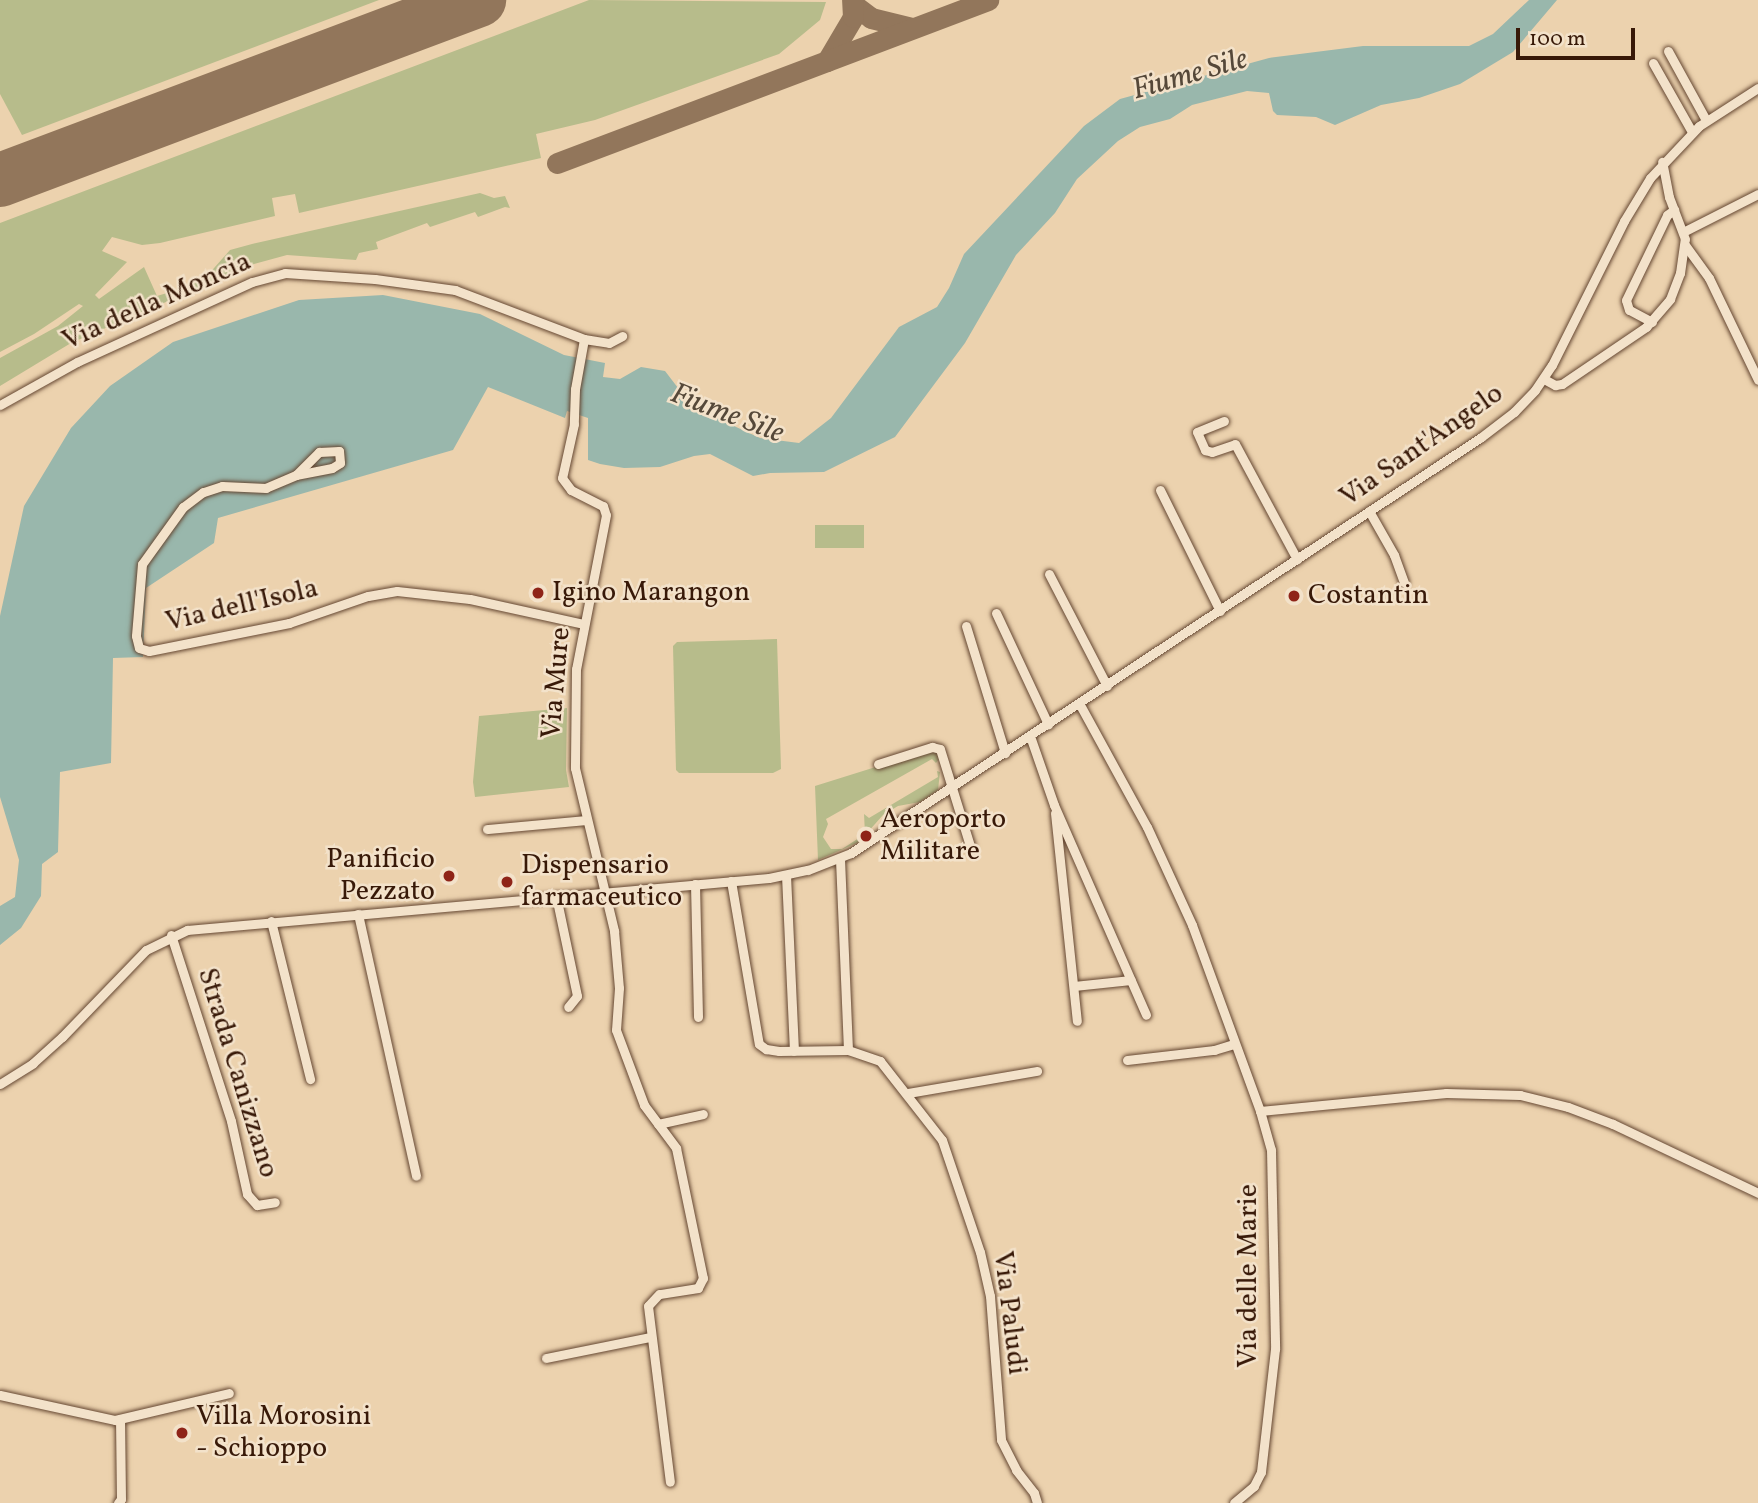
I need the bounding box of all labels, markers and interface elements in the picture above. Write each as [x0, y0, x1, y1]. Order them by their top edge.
scale bar [1520, 14, 1639, 58]
text: 100 m [1529, 25, 1586, 54]
water label: Fiume Sile [1128, 41, 1252, 109]
street label: Via della Moncia [57, 245, 257, 359]
water label: Fiume Sile [665, 376, 789, 452]
street label: Via Sant'Angelo [1334, 377, 1510, 515]
street label: Via dell'Isola [162, 572, 322, 640]
place label: Igino Marangon [552, 576, 750, 610]
place label: Costantin [1308, 579, 1429, 613]
marker: Igino Marangon [530, 585, 546, 601]
marker: Costantin [1286, 588, 1302, 604]
street label: Via Mure [535, 626, 579, 740]
place label: Aeroporto Militare [880, 803, 1006, 869]
marker: Aeroporto Militare [858, 828, 874, 844]
place label: Panificio Pezzato [326, 843, 435, 909]
place label: Dispensario farmaceutico [521, 849, 682, 915]
marker: Panificio Pezzato [441, 868, 457, 884]
marker: Dispensario farmaceutico [499, 874, 515, 890]
street label: Strada Canizzano [189, 964, 285, 1182]
street label: Via delle Marie [1232, 1184, 1266, 1368]
street label: Via Paludi [985, 1249, 1033, 1377]
place label: Villa Morosini - Schioppo [196, 1400, 371, 1466]
marker: Villa Morosini - Schioppo [174, 1425, 190, 1441]

